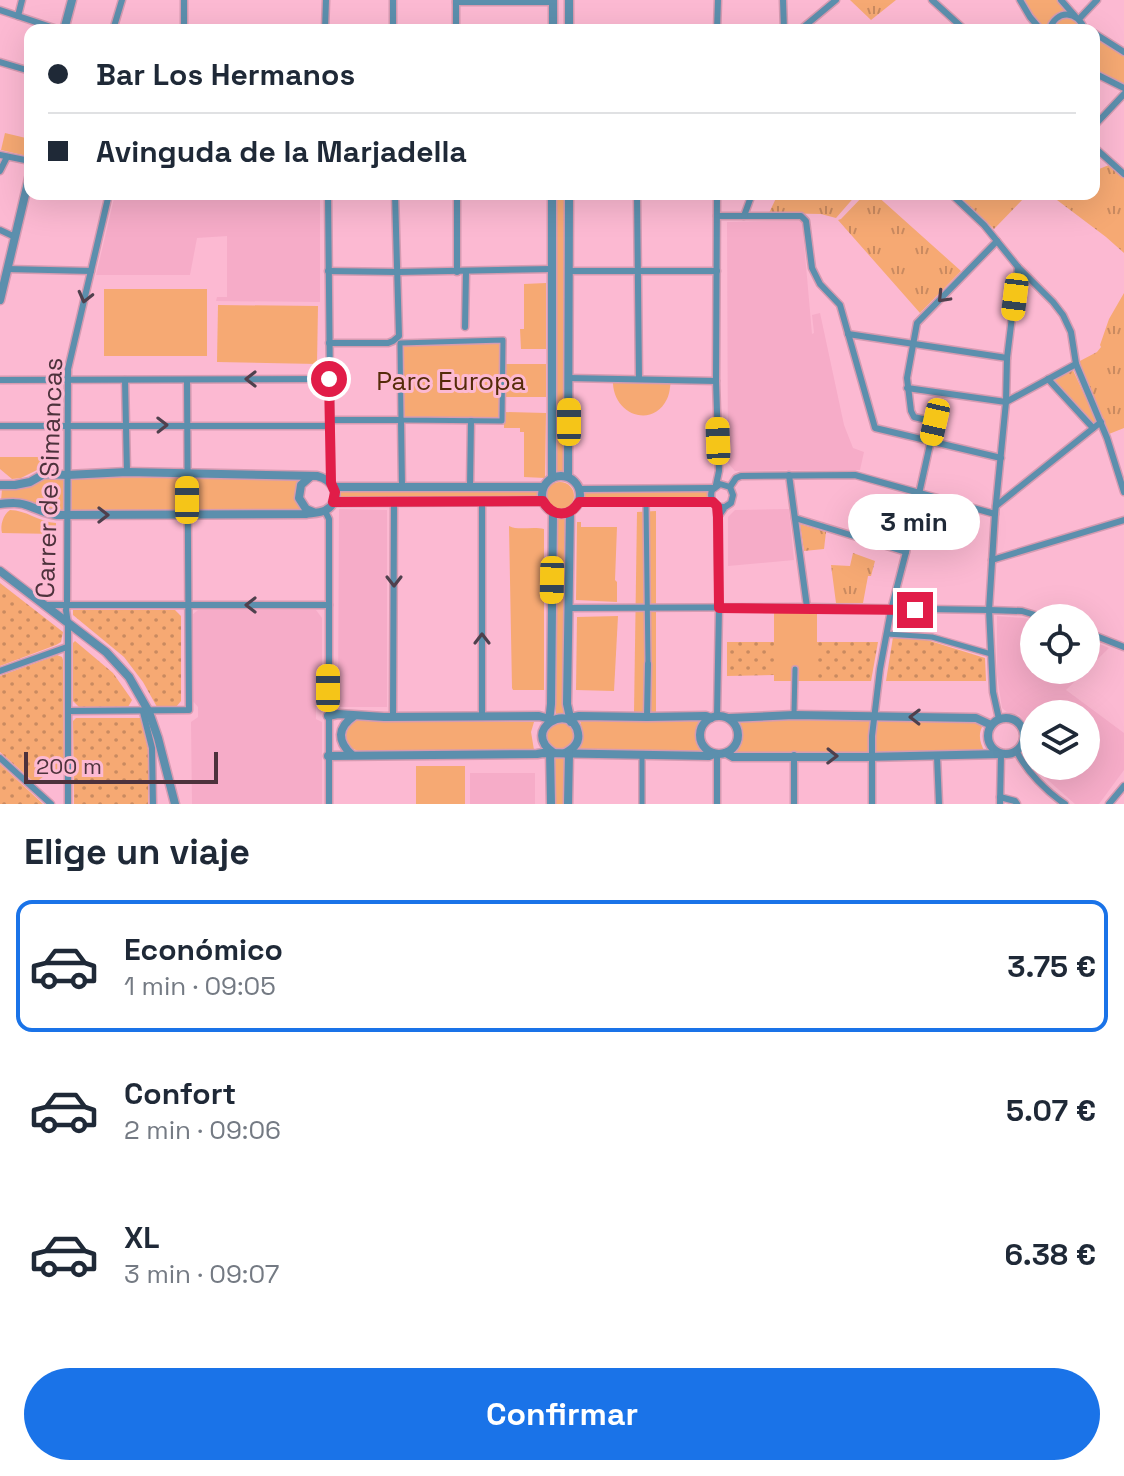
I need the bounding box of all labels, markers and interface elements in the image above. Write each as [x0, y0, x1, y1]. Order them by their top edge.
text: Bar Los Hermanos [96, 55, 355, 94]
text: Avinguda de la Marjadella [96, 132, 467, 171]
car [1000, 272, 1030, 322]
one-way arrow [938, 288, 952, 302]
one-way arrow [77, 290, 94, 304]
street label: Carrer de Simancas [28, 357, 70, 599]
route start [311, 361, 347, 397]
park label: Parc Europa [376, 364, 526, 398]
one-way arrow [244, 370, 257, 388]
car [918, 396, 952, 448]
car [557, 398, 581, 446]
one-way arrow [156, 416, 169, 434]
car [705, 417, 731, 465]
car [175, 476, 199, 524]
callout: 3 min [849, 494, 981, 550]
text: 3 min [880, 505, 948, 539]
one-way arrow [97, 506, 110, 524]
car [540, 556, 564, 604]
one-way arrow [385, 575, 403, 588]
route end [897, 592, 933, 628]
one-way arrow [244, 596, 257, 614]
map controls [1020, 604, 1100, 780]
button: locate [1020, 604, 1100, 684]
one-way arrow [473, 632, 491, 645]
car [316, 664, 340, 712]
button: layers [1020, 700, 1100, 780]
one-way arrow [908, 708, 921, 726]
scale bar [24, 748, 218, 784]
one-way arrow [826, 748, 839, 765]
text: 200 m [36, 752, 102, 780]
text: Elige un viaje [24, 829, 250, 875]
icon: car [28, 930, 100, 1002]
text: Económico [124, 930, 283, 969]
text: 3.75 € [1007, 947, 1096, 986]
text: 1 min · 09:05 [124, 969, 276, 1003]
icon: car [28, 1074, 100, 1146]
text: Confort [124, 1074, 236, 1113]
text: 5.07 € [1006, 1091, 1096, 1130]
text: 2 min · 09:06 [124, 1113, 281, 1147]
icon: car [28, 1218, 100, 1290]
text: XL [124, 1218, 160, 1257]
text: 6.38 € [1004, 1235, 1096, 1274]
text: 3 min · 09:07 [124, 1257, 279, 1291]
button: Confirmar [24, 1368, 1100, 1460]

